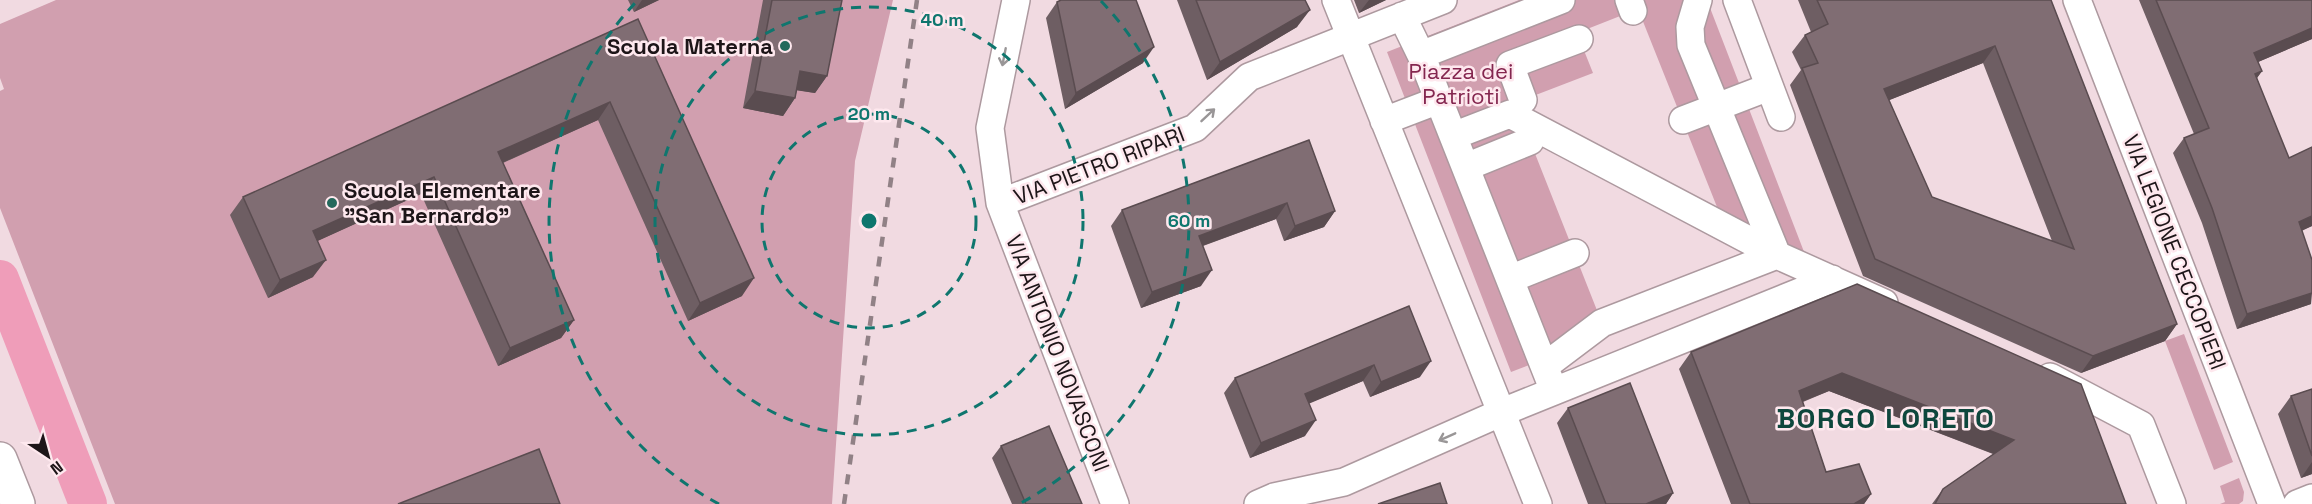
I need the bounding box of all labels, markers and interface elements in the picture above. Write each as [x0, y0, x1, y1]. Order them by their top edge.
text: 40 m [920, 8, 964, 31]
place label: Scuola Materna [607, 32, 773, 60]
marker: Scuola Materna [778, 39, 792, 53]
one-way arrow [998, 47, 1009, 67]
park label: Piazza dei Patrioti [1408, 57, 1514, 110]
text: 20 m [848, 102, 890, 125]
one-way arrow [1200, 108, 1215, 123]
street label: VIA PIETRO RIPARI [1010, 120, 1188, 210]
street label: VIA LEGIONE CECCOPIERI [2117, 130, 2233, 374]
place label: Scuola Elementare "San Bernardo" [344, 176, 541, 229]
marker: Scuola Elementare "San Bernardo" [325, 196, 339, 210]
text: 60 m [1168, 209, 1210, 232]
centre of rings [859, 211, 879, 231]
street label: VIA ANTONIO NOVASCONI [1000, 231, 1116, 475]
district label: BORGO LORETO [1776, 400, 1996, 436]
north arrow [18, 426, 78, 486]
one-way arrow [1438, 432, 1456, 443]
text: N [46, 456, 67, 479]

